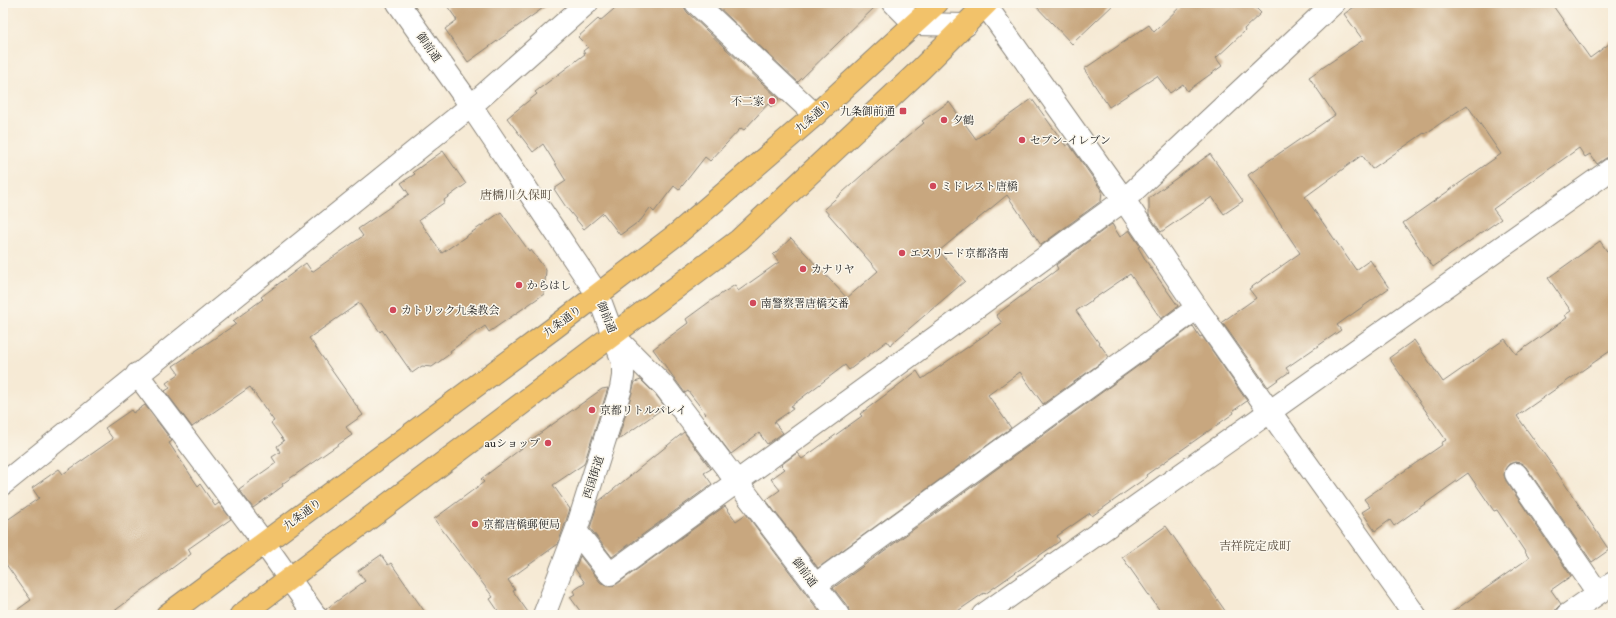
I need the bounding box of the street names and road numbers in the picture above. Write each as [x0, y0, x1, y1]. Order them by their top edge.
street label: 御前通 [412, 30, 443, 66]
street label: 九条通り [793, 97, 835, 137]
street label: 御前通 [592, 299, 619, 336]
street label: 九条通り [541, 303, 585, 341]
street label: 西国街道 [580, 454, 608, 501]
street label: 九条通り [281, 496, 325, 534]
street label: 御前通 [788, 555, 820, 591]

